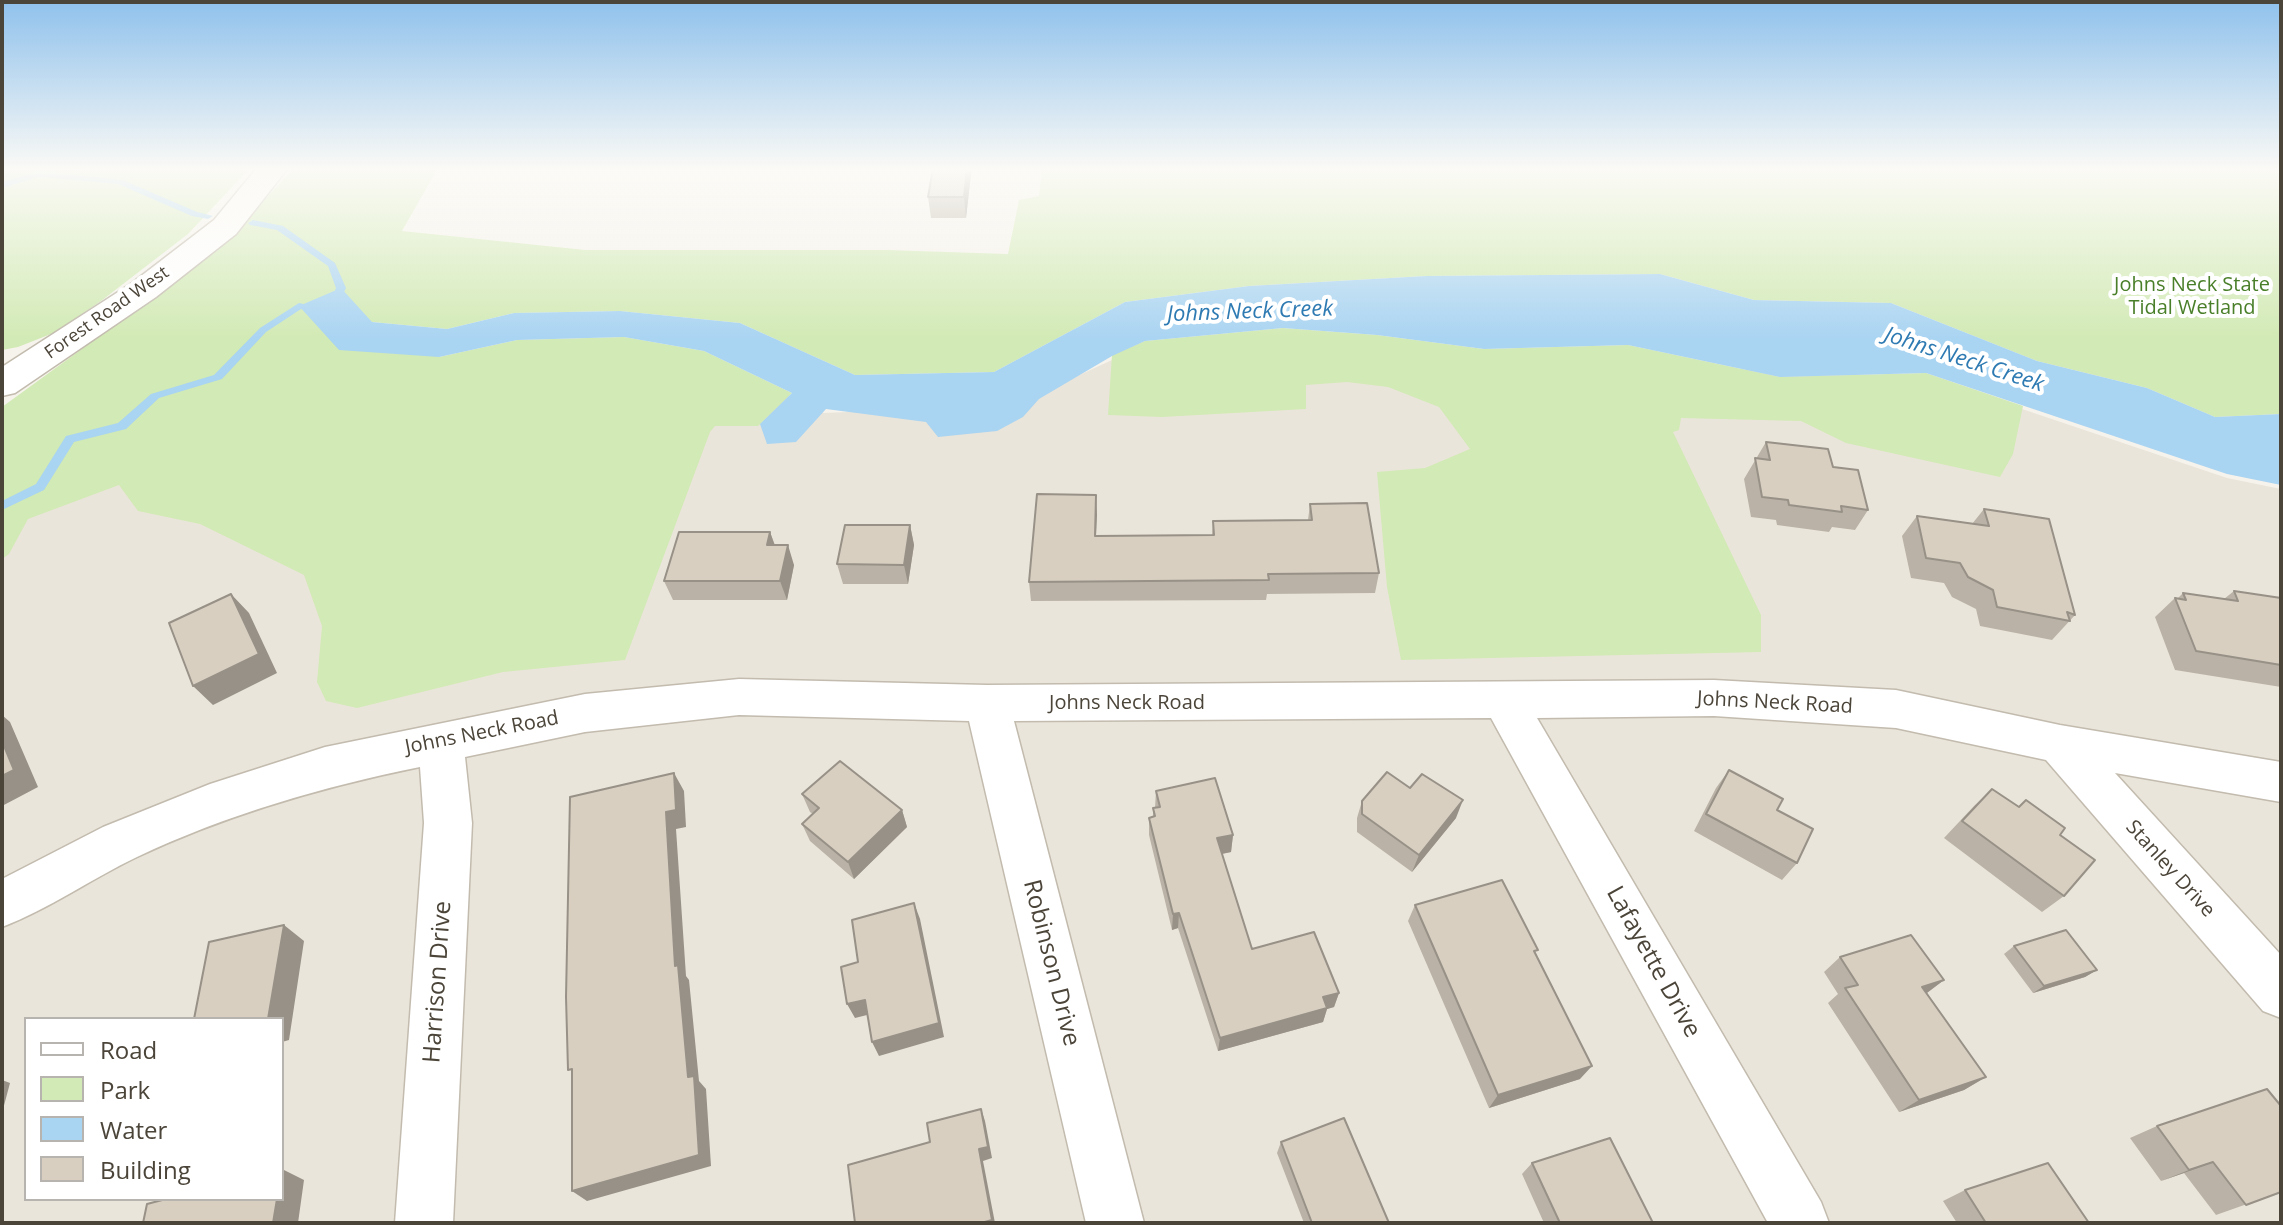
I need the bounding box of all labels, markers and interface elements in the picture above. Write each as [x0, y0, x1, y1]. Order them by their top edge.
street label: Forest Road West [41, 262, 173, 364]
park label: Johns Neck State Tidal Wetland [2114, 273, 2270, 320]
water label: Johns Neck Creek [1167, 296, 1333, 328]
water label: Johns Neck Creek [1881, 322, 2047, 398]
street label: Johns Neck Road [1697, 687, 1853, 719]
street label: Johns Neck Road [1049, 691, 1205, 715]
street label: Johns Neck Road [403, 706, 561, 760]
street label: Stanley Drive [2120, 816, 2220, 922]
street label: Robinson Drive [1016, 877, 1086, 1049]
street label: Lafayette Drive [1600, 881, 1706, 1043]
street label: Harrison Drive [418, 900, 458, 1064]
legend [24, 1017, 284, 1201]
text: Road [100, 1033, 157, 1066]
text: Park [100, 1073, 150, 1106]
text: Water [100, 1113, 167, 1146]
text: Building [100, 1153, 191, 1186]

